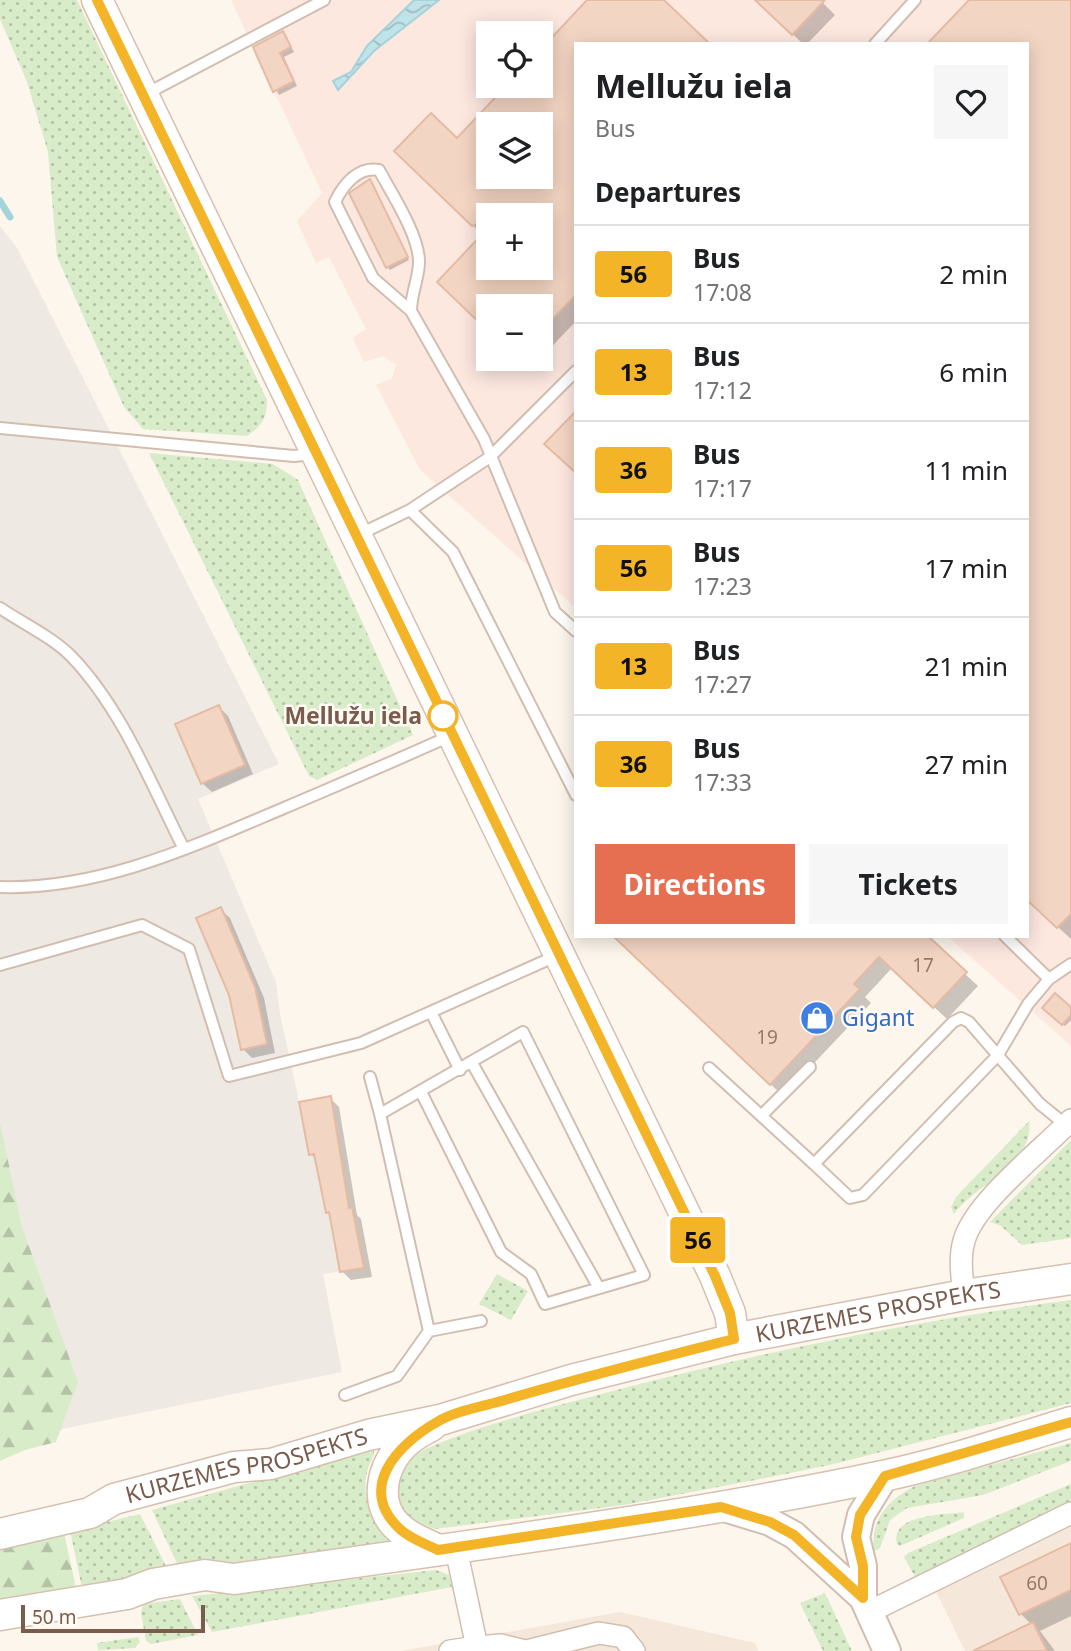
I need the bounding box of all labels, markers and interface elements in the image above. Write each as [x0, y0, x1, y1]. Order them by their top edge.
map controls [476, 21, 553, 371]
button: locate [476, 21, 553, 98]
text: Mellužu iela [595, 63, 792, 108]
button: heart [934, 65, 1008, 139]
button: layers [476, 112, 553, 189]
text: Bus [595, 112, 635, 144]
text: Departures [595, 174, 741, 210]
button: + [476, 203, 553, 280]
text: Bus [693, 240, 740, 276]
text: 2 min [939, 256, 1008, 292]
text: 56 [620, 257, 647, 290]
text: 17:08 [693, 276, 752, 308]
button: − [476, 294, 553, 371]
text: Bus [693, 338, 740, 374]
text: 6 min [939, 354, 1008, 390]
text: 13 [620, 355, 647, 388]
text: 17:12 [693, 374, 752, 406]
text: Bus [693, 436, 740, 472]
text: 11 min [924, 452, 1008, 488]
text: 36 [620, 453, 647, 486]
text: 17:17 [693, 472, 752, 504]
text: Bus [693, 534, 740, 570]
text: 17 min [924, 550, 1008, 586]
text: 56 [620, 551, 647, 584]
text: 17:23 [693, 570, 752, 602]
text: Bus [693, 632, 740, 668]
text: 21 min [924, 648, 1008, 684]
text: 13 [620, 649, 647, 682]
text: 17:27 [693, 668, 752, 700]
place label: Mellužu iela [284, 699, 422, 731]
marker: Mellužu iela [428, 701, 458, 731]
text: Bus [693, 730, 740, 766]
text: 27 min [924, 746, 1008, 782]
text: 36 [620, 747, 647, 780]
text: 17:33 [693, 766, 752, 798]
button: Directions [595, 844, 795, 924]
button: Tickets [809, 844, 1008, 924]
house number: 17 [912, 952, 934, 978]
shop icon: Gigant [798, 999, 836, 1037]
place label: Gigant [842, 1001, 914, 1033]
house number: 19 [756, 1024, 778, 1050]
line badge: 56 [666, 1217, 730, 1263]
text: 56 [684, 1223, 712, 1256]
street label: KURZEMES PROSPEKTS [753, 1273, 1003, 1350]
street label: KURZEMES PROSPEKTS [122, 1419, 371, 1510]
house number: 60 [1026, 1570, 1048, 1596]
scale bar [21, 1602, 205, 1634]
text: 50 m [32, 1604, 76, 1630]

